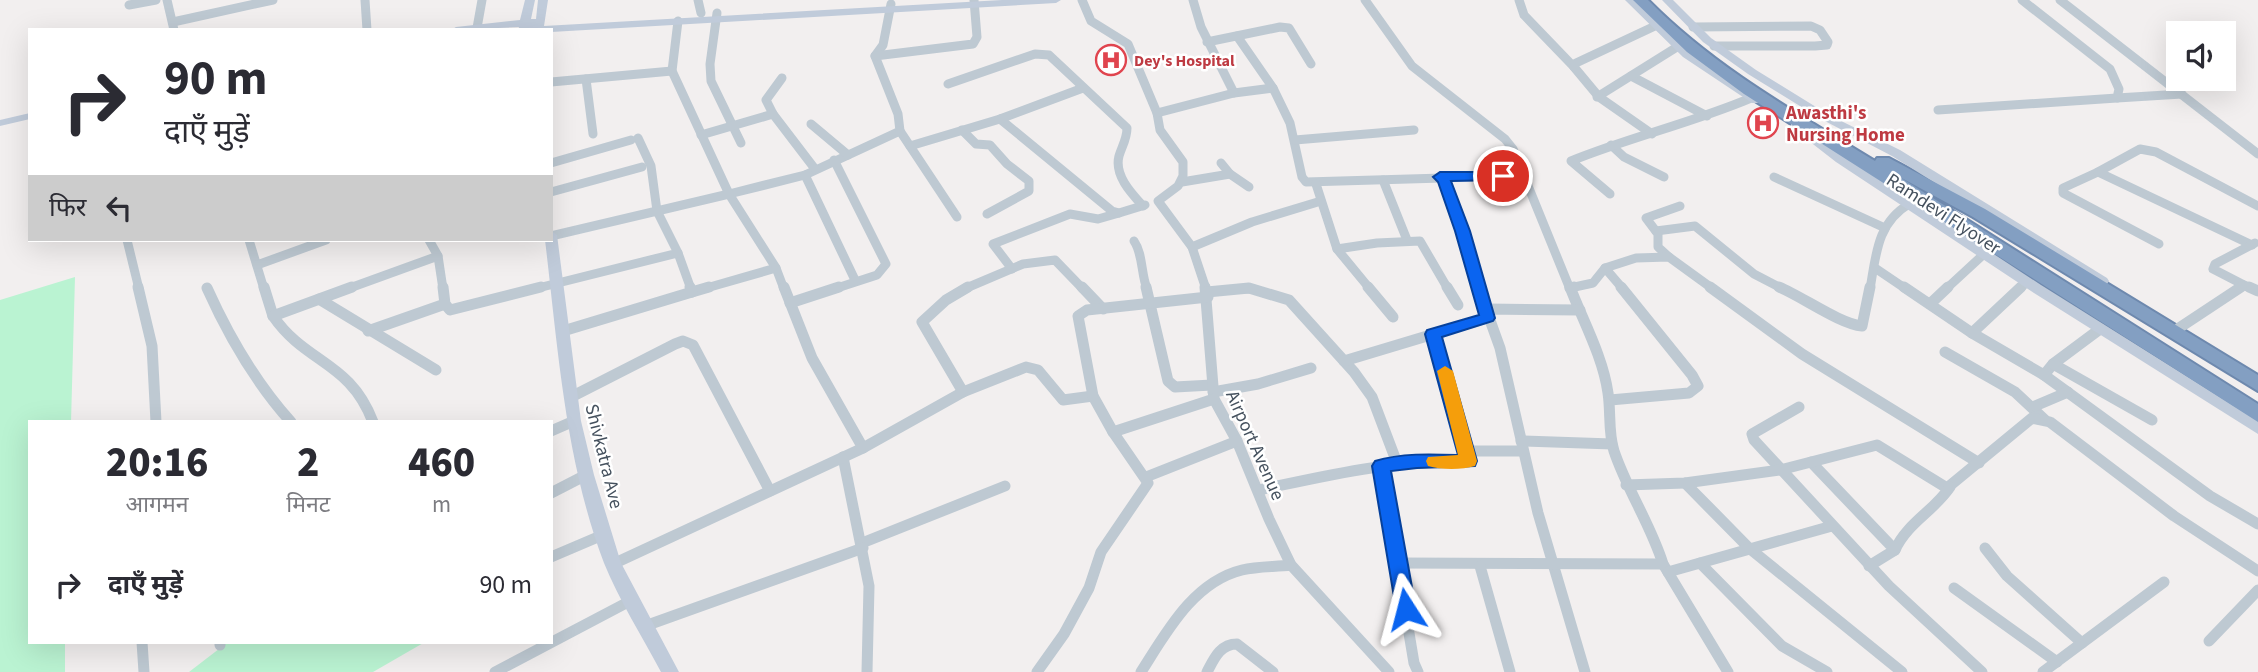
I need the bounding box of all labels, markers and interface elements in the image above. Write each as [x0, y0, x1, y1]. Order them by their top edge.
map controls [2166, 21, 2236, 91]
button: sound [2166, 21, 2236, 91]
hospital icon: Dey's Hospital [1094, 43, 1128, 77]
text: 90 m [164, 44, 268, 114]
place label: Dey's Hospital [1134, 50, 1235, 72]
icon: right [49, 56, 140, 147]
place label: Awasthi's Nursing Home [1785, 100, 1905, 149]
hospital icon: Awasthi's Nursing Home [1746, 106, 1780, 140]
text: दाएँ मुड़ें [164, 109, 250, 155]
pin [1473, 146, 1533, 206]
icon: arrive [1484, 157, 1522, 195]
street label: Ramdevi Flyover [1881, 167, 2006, 262]
text: फिर [49, 189, 86, 226]
icon: left [100, 189, 138, 227]
street label: Airport Avenue [1218, 386, 1291, 505]
street label: Shivkatra Ave [578, 401, 630, 511]
text: 20:16 [106, 433, 208, 493]
text: 2 [297, 433, 319, 493]
text: 460 [408, 433, 475, 493]
text: आगमन [126, 488, 189, 521]
text: मिनट [286, 488, 330, 521]
text: m [432, 488, 451, 521]
icon: right [49, 566, 87, 604]
text: दाएँ मुड़ें [108, 566, 183, 603]
text: 90 m [479, 566, 532, 603]
position arrow [1369, 572, 1443, 646]

